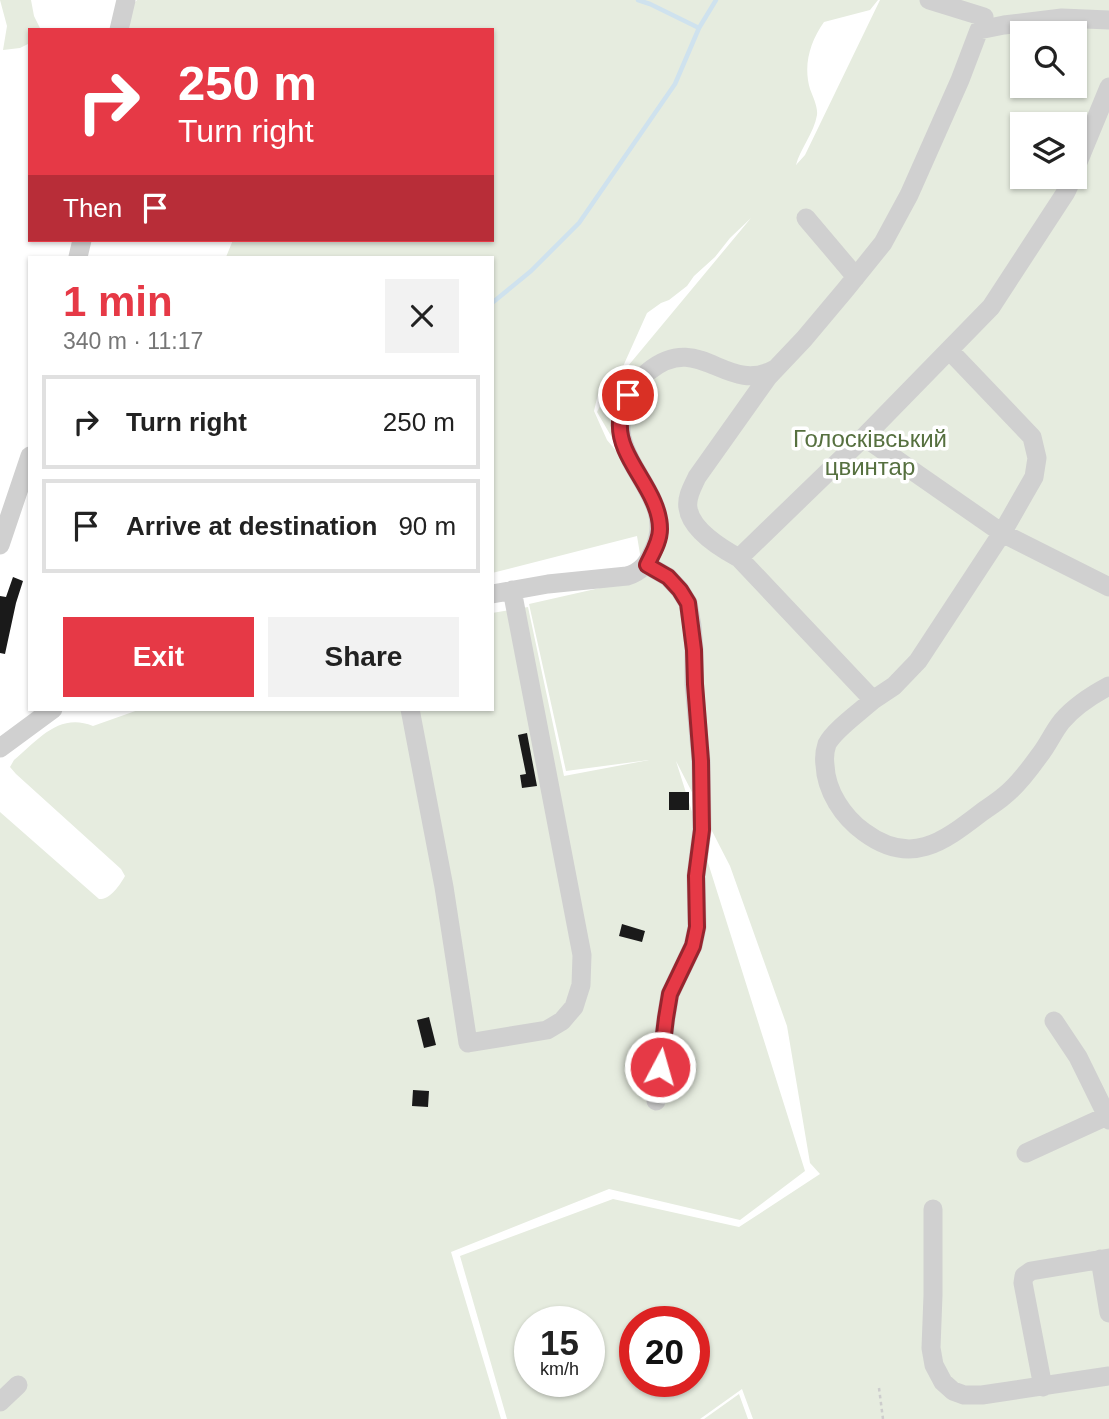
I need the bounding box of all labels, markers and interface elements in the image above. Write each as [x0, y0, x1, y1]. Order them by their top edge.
map controls [1010, 21, 1087, 189]
button: search [1010, 21, 1087, 98]
icon: right [63, 56, 154, 147]
text: 250 m [178, 56, 317, 110]
button: layers [1010, 112, 1087, 189]
text: Turn right [178, 113, 314, 149]
icon: arrive [136, 189, 174, 227]
text: Then [63, 193, 122, 223]
text: 1 min [63, 278, 173, 325]
button: close [385, 279, 459, 353]
text: 340 m · 11:17 [63, 328, 203, 354]
pin [598, 365, 658, 425]
icon: arrive [609, 376, 647, 414]
icon: right [67, 403, 105, 441]
text: Turn right [126, 407, 247, 437]
text: 250 m [383, 407, 455, 437]
park label: Голосківський цвинтар [793, 425, 947, 480]
icon: arrive [67, 507, 105, 545]
text: Arrive at destination [126, 511, 377, 541]
text: 90 m [398, 511, 456, 541]
button: Exit [63, 617, 254, 697]
button: Share [268, 617, 459, 697]
position arrow [623, 1030, 697, 1104]
speed limit sign: 20 [619, 1306, 710, 1397]
text: 15 [540, 1323, 579, 1362]
text: km/h [540, 1359, 579, 1379]

